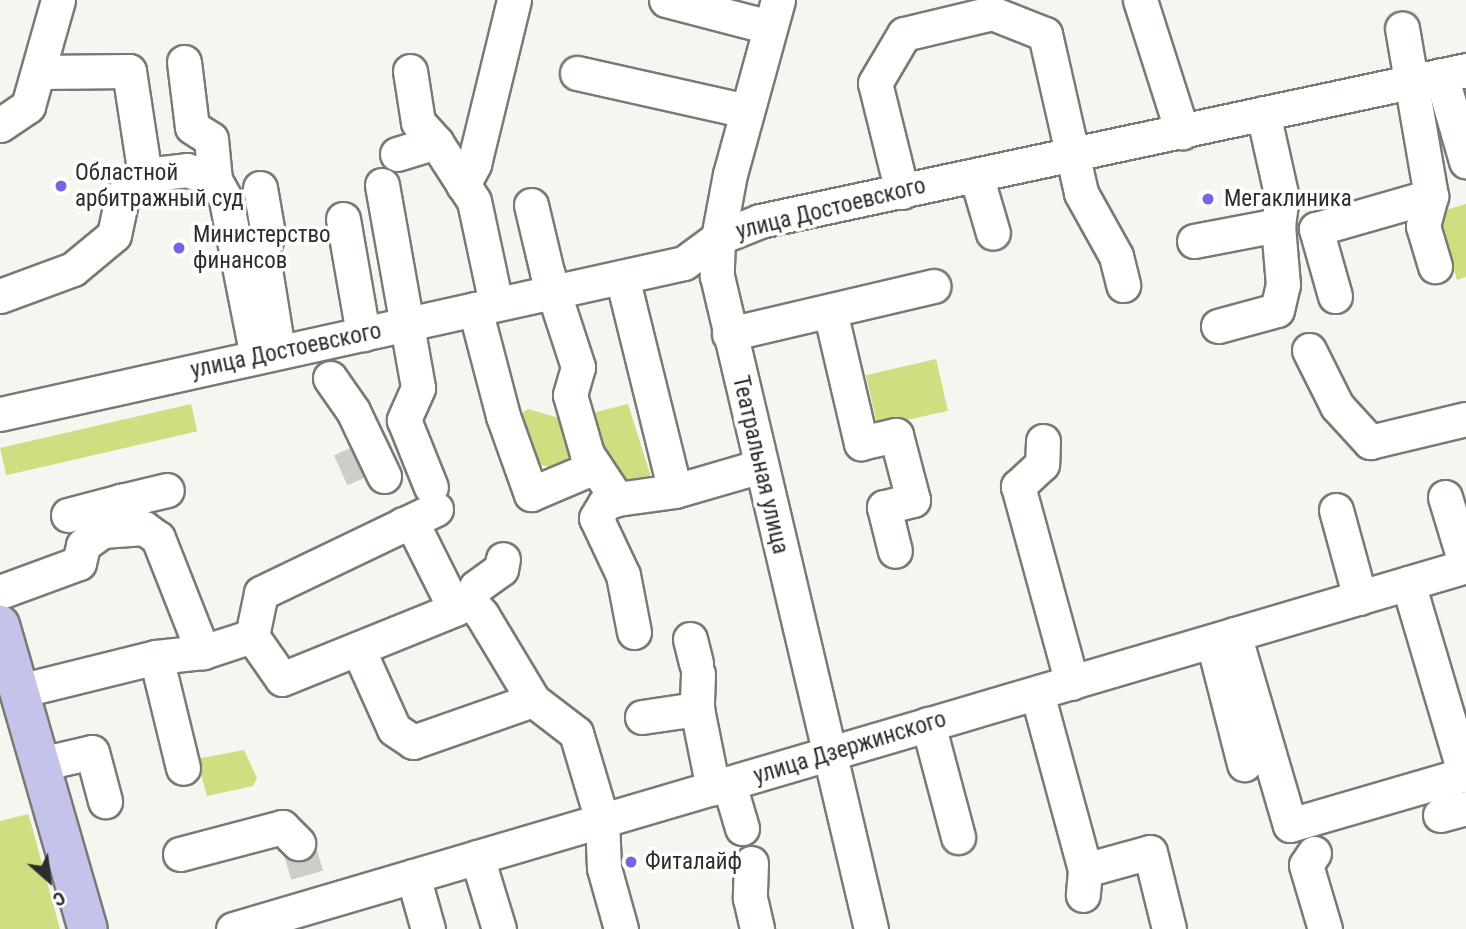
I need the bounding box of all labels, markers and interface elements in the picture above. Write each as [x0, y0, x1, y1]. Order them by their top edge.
place label: Областной арбитражный суд [75, 159, 244, 213]
street label: улица Достоевского [733, 172, 929, 246]
marker: Областной арбитражный суд [53, 178, 69, 194]
place label: Мегаклиника [1224, 185, 1352, 213]
marker: Мегаклиника [1198, 189, 1218, 209]
place label: Министерство финансов [193, 221, 331, 275]
marker: Министерство финансов [171, 240, 187, 256]
street label: улица Достоевского [188, 317, 384, 385]
street label: Театральная улица [726, 373, 794, 557]
street label: улица Дзержинского [750, 706, 950, 790]
north arrow [14, 845, 84, 915]
place label: Фиталайф [645, 848, 742, 876]
marker: Фиталайф [623, 854, 639, 870]
text: С [49, 886, 69, 912]

